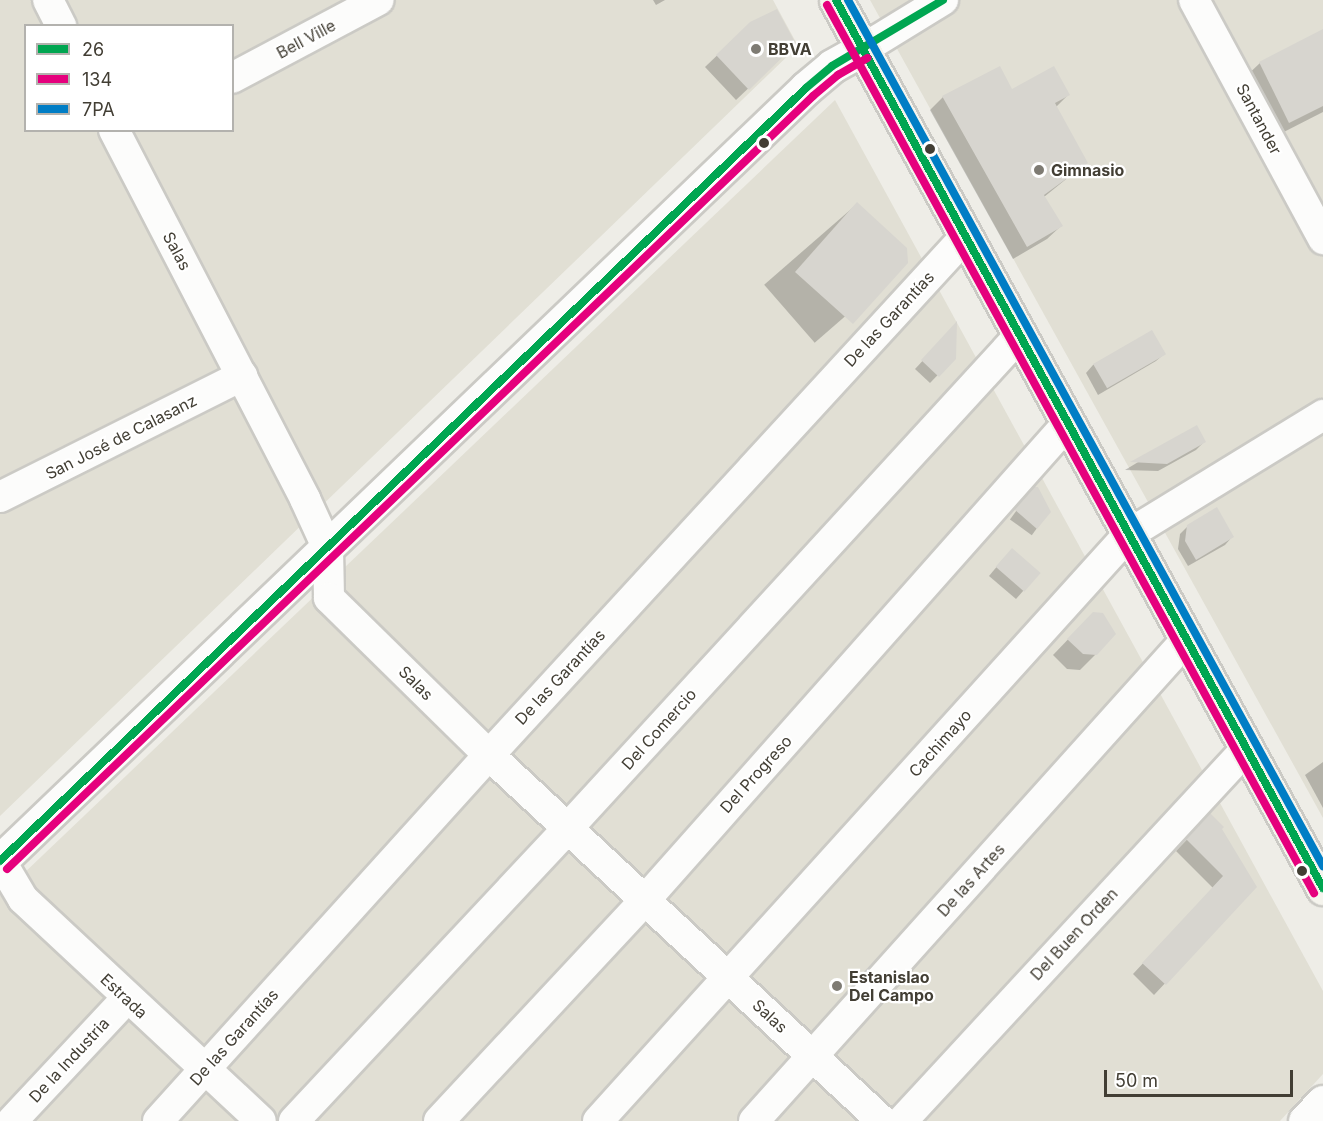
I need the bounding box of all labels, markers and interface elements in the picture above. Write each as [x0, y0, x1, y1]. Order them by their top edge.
street label: Bell Ville [273, 15, 339, 63]
legend [24, 24, 234, 132]
text: 26 [82, 39, 104, 60]
place label: BBVA [768, 39, 812, 59]
marker: BBVA [749, 42, 763, 56]
text: 134 [82, 69, 112, 90]
street label: Santander [1232, 80, 1286, 158]
text: 7PA [82, 99, 115, 120]
unlabelled marker [758, 137, 770, 149]
unlabelled marker [924, 143, 936, 155]
place label: Gimnasio [1051, 160, 1124, 180]
marker: Gimnasio [1032, 163, 1046, 177]
street label: Salas [159, 229, 195, 273]
street label: De las Garantías [840, 267, 938, 371]
street label: San José de Calasanz [42, 391, 200, 483]
street label: De las Garantías [511, 625, 609, 729]
street label: Salas [395, 662, 437, 704]
street label: Del Comercio [618, 685, 700, 773]
street label: Cachimayo [905, 705, 975, 781]
street label: Del Progreso [716, 731, 796, 817]
street label: De las Artes [933, 840, 1009, 920]
unlabelled marker [1296, 865, 1308, 877]
street label: Del Buen Orden [1026, 884, 1122, 984]
place label: Estanislao Del Campo [849, 967, 934, 1005]
street label: Estrada [97, 970, 151, 1022]
marker: Estanislao Del Campo [830, 979, 844, 993]
street label: De las Garantías [186, 985, 282, 1089]
street label: Salas [749, 995, 791, 1037]
street label: De la Industria [25, 1014, 113, 1106]
scale bar [1107, 1058, 1296, 1096]
text: 50 m [1115, 1070, 1158, 1091]

